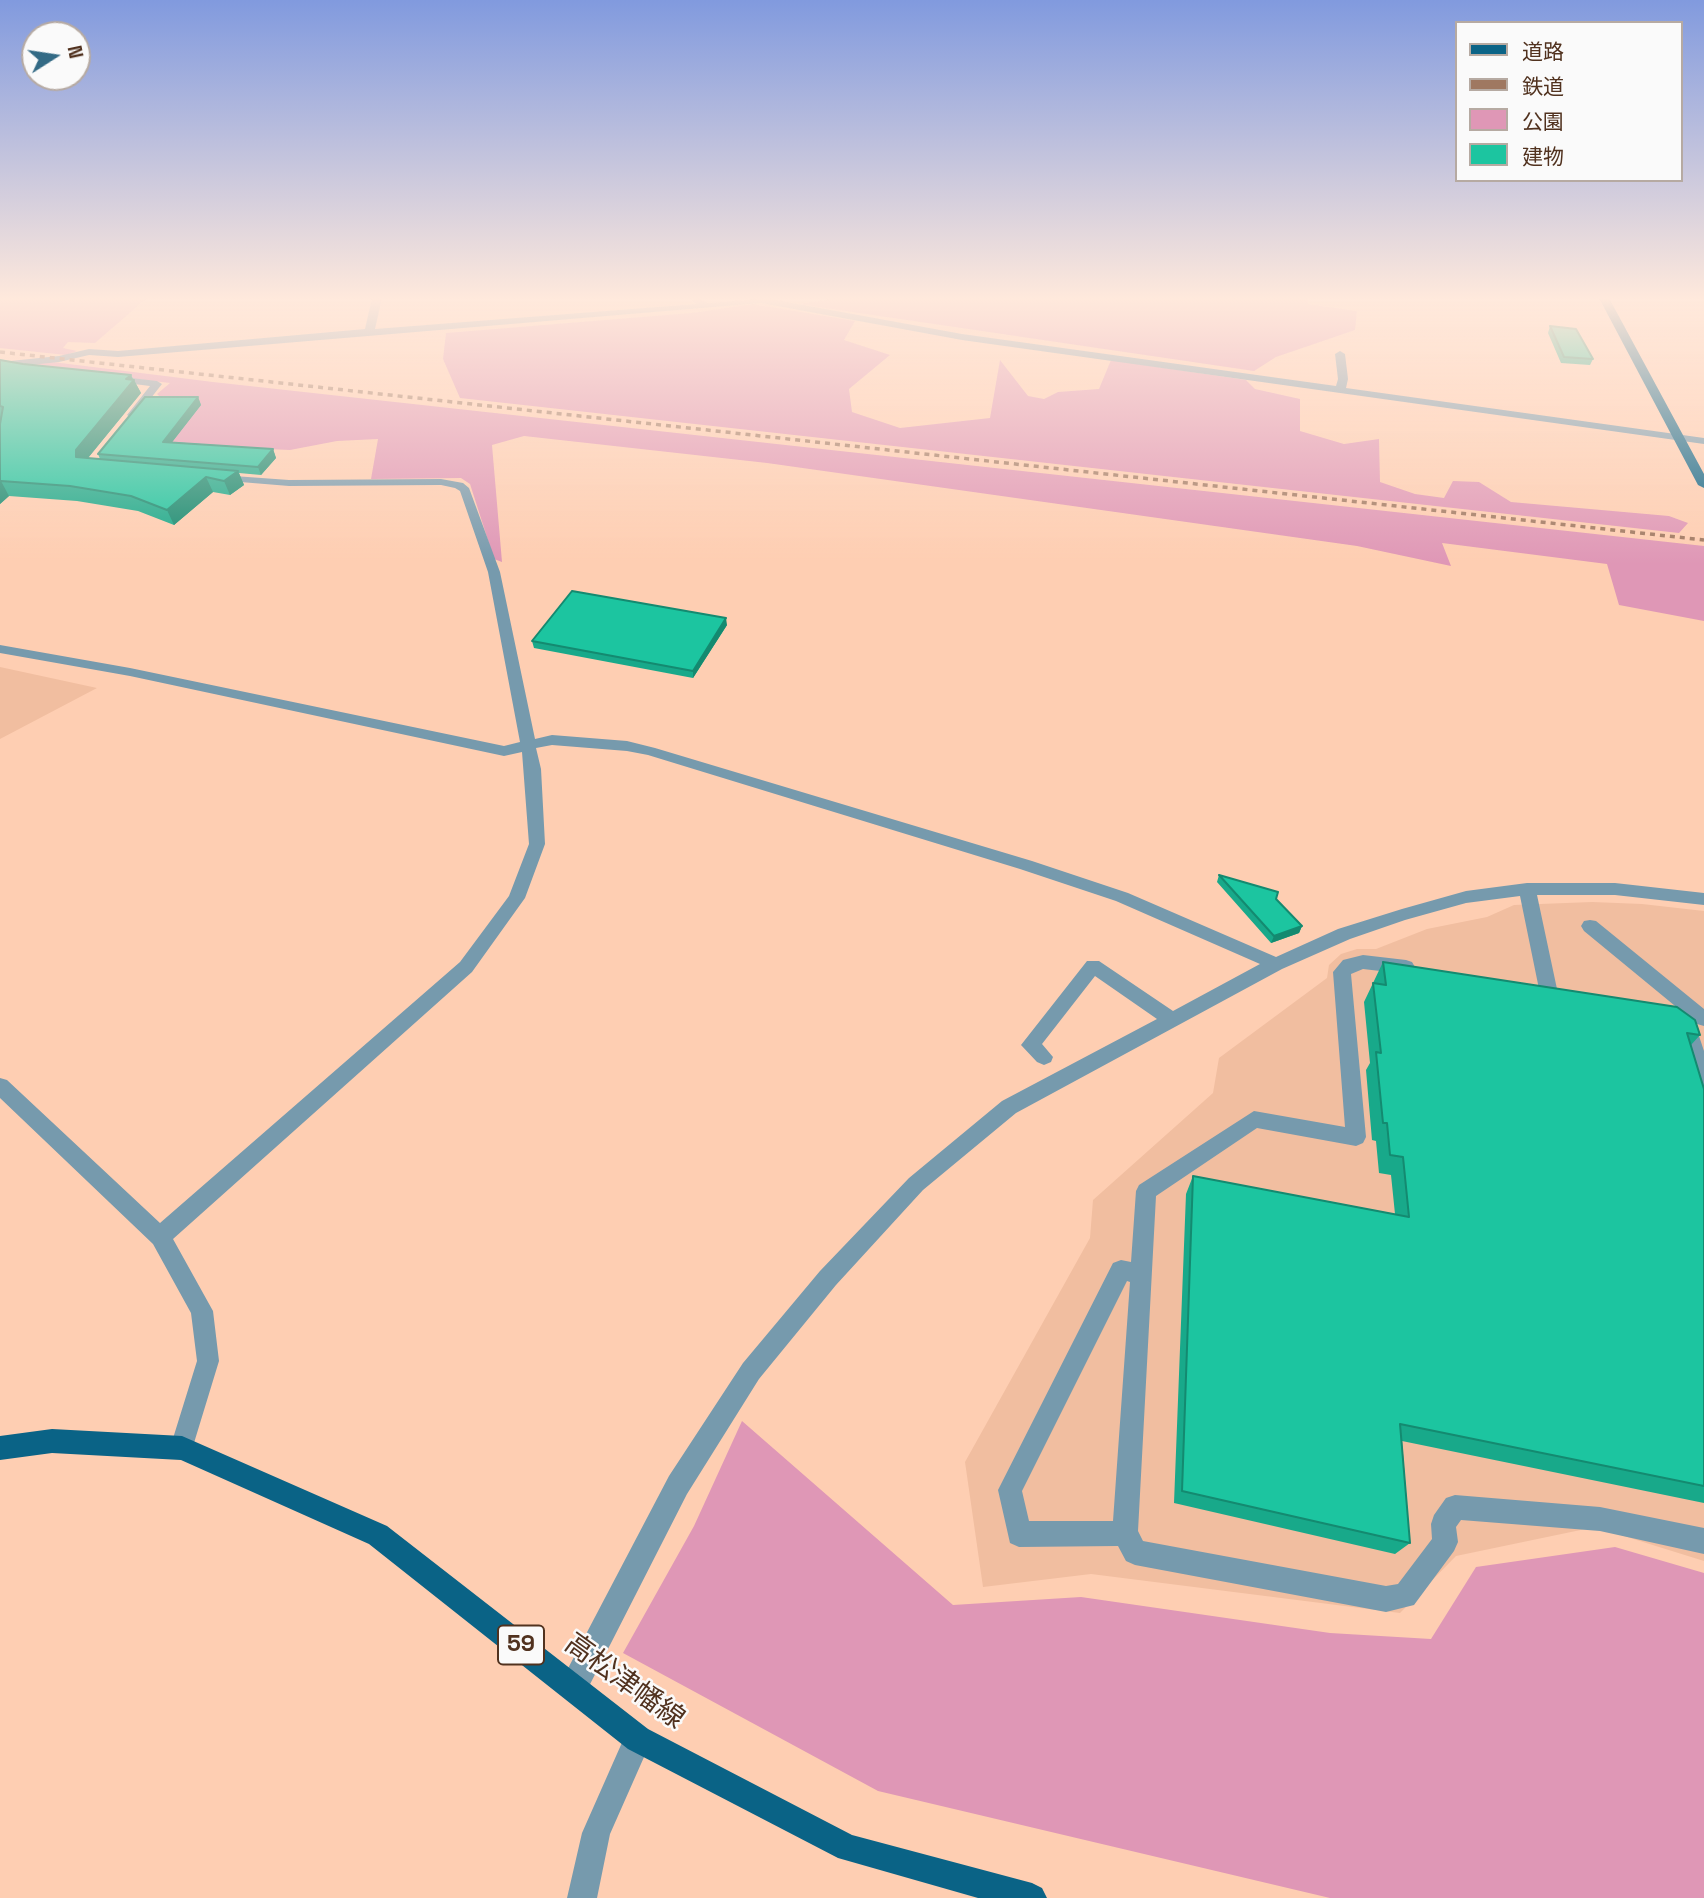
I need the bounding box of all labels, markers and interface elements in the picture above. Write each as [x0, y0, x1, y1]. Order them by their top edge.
north arrow [21, 21, 91, 91]
legend [1456, 21, 1683, 182]
text: 道路 [1522, 38, 1564, 65]
text: N [62, 43, 89, 61]
text: 鉄道 [1522, 73, 1564, 100]
text: 公園 [1522, 108, 1564, 135]
text: 建物 [1522, 143, 1564, 170]
road number: 59 [498, 1626, 544, 1664]
street label: 高松津幡線 [557, 1627, 691, 1737]

